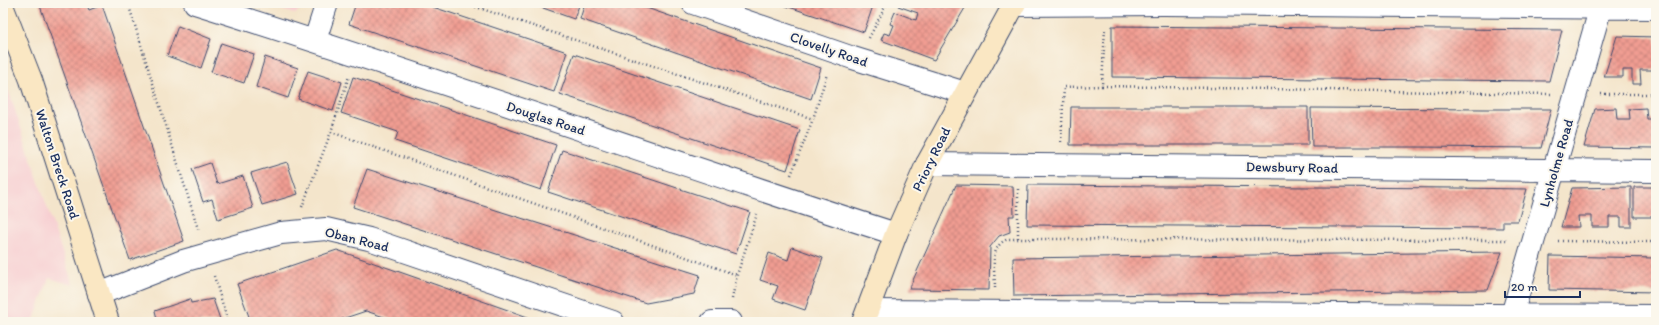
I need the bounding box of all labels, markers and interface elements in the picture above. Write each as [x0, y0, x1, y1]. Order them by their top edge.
street label: Clovelly Road [788, 28, 870, 71]
street label: Douglas Road [504, 98, 588, 139]
street label: Walton Breck Road [32, 107, 83, 222]
street label: Lynholme Road [1536, 117, 1577, 209]
street label: Priory Road [908, 124, 955, 194]
street label: Dewsbury Road [1246, 158, 1339, 177]
street label: Oban Road [323, 223, 391, 256]
scale bar [1505, 273, 1580, 299]
text: 20 m [1511, 280, 1538, 294]

